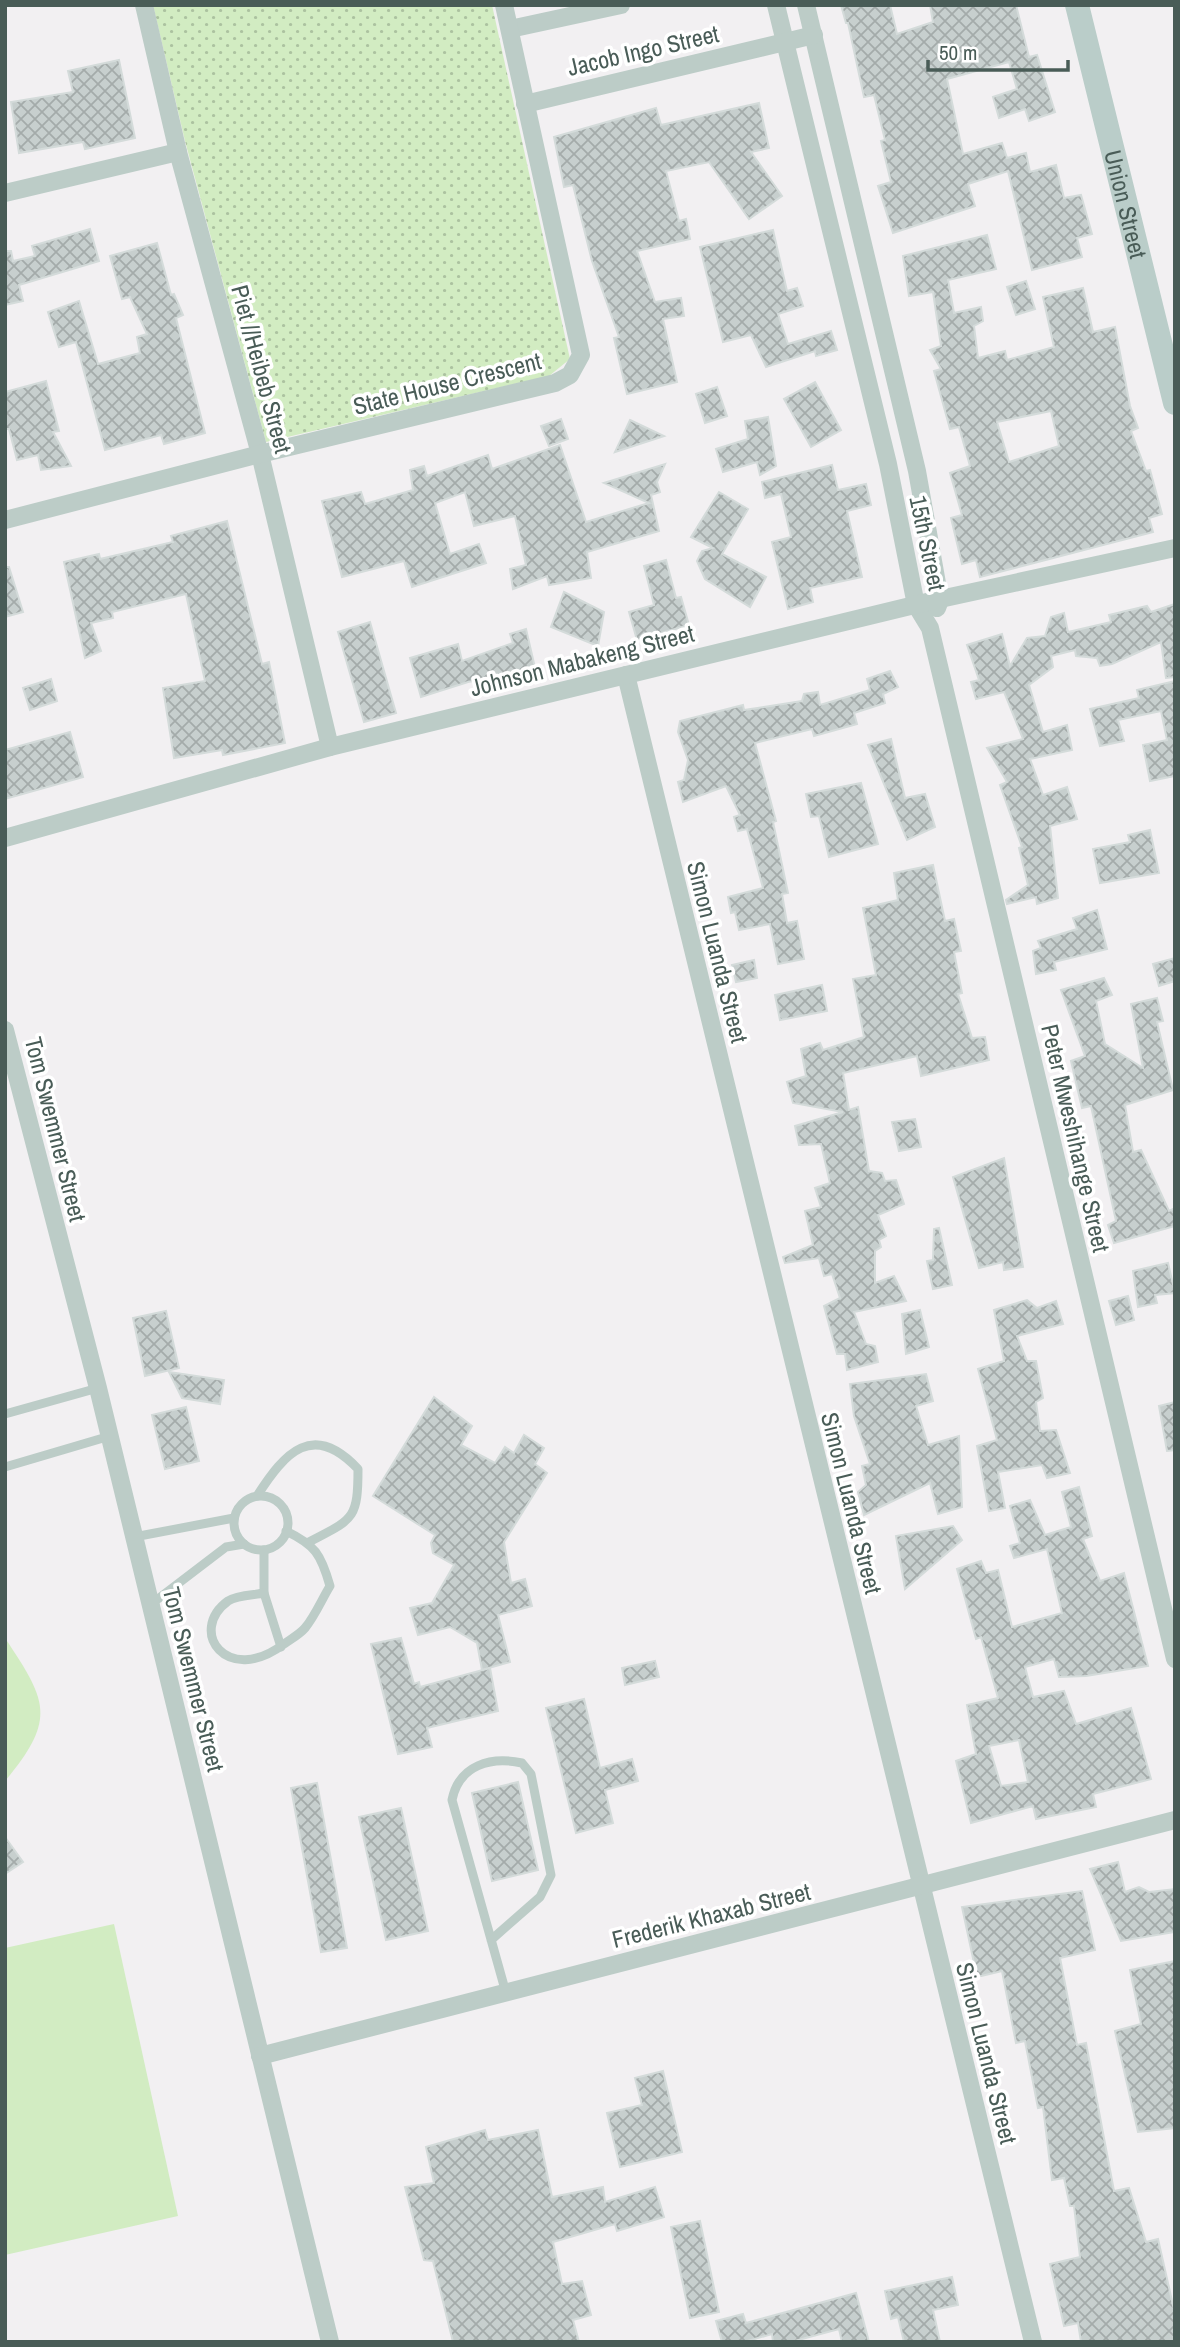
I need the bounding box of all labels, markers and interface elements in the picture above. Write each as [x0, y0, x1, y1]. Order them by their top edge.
street label: Jacob Ingo Street [564, 17, 722, 83]
scale bar [928, 28, 1068, 72]
text: 50 m [939, 38, 977, 67]
street label: Union Street [1097, 147, 1155, 262]
street label: Piet //Heibeb Street [224, 281, 300, 457]
street label: State House Crescent [350, 344, 545, 422]
street label: 15th Street [902, 493, 954, 594]
street label: Johnson Mabakeng Street [467, 617, 698, 703]
street label: Simon Luanda Street [680, 858, 756, 1047]
street label: Peter Mweshihange Street [1034, 1021, 1118, 1256]
street label: Tom Swemmer Street [18, 1033, 95, 1225]
street label: Simon Luanda Street [814, 1409, 890, 1598]
street label: Tom Swemmer Street [156, 1583, 233, 1775]
street label: Frederik Khaxab Street [608, 1875, 814, 1955]
street label: Simon Luanda Street [949, 1959, 1025, 2148]

